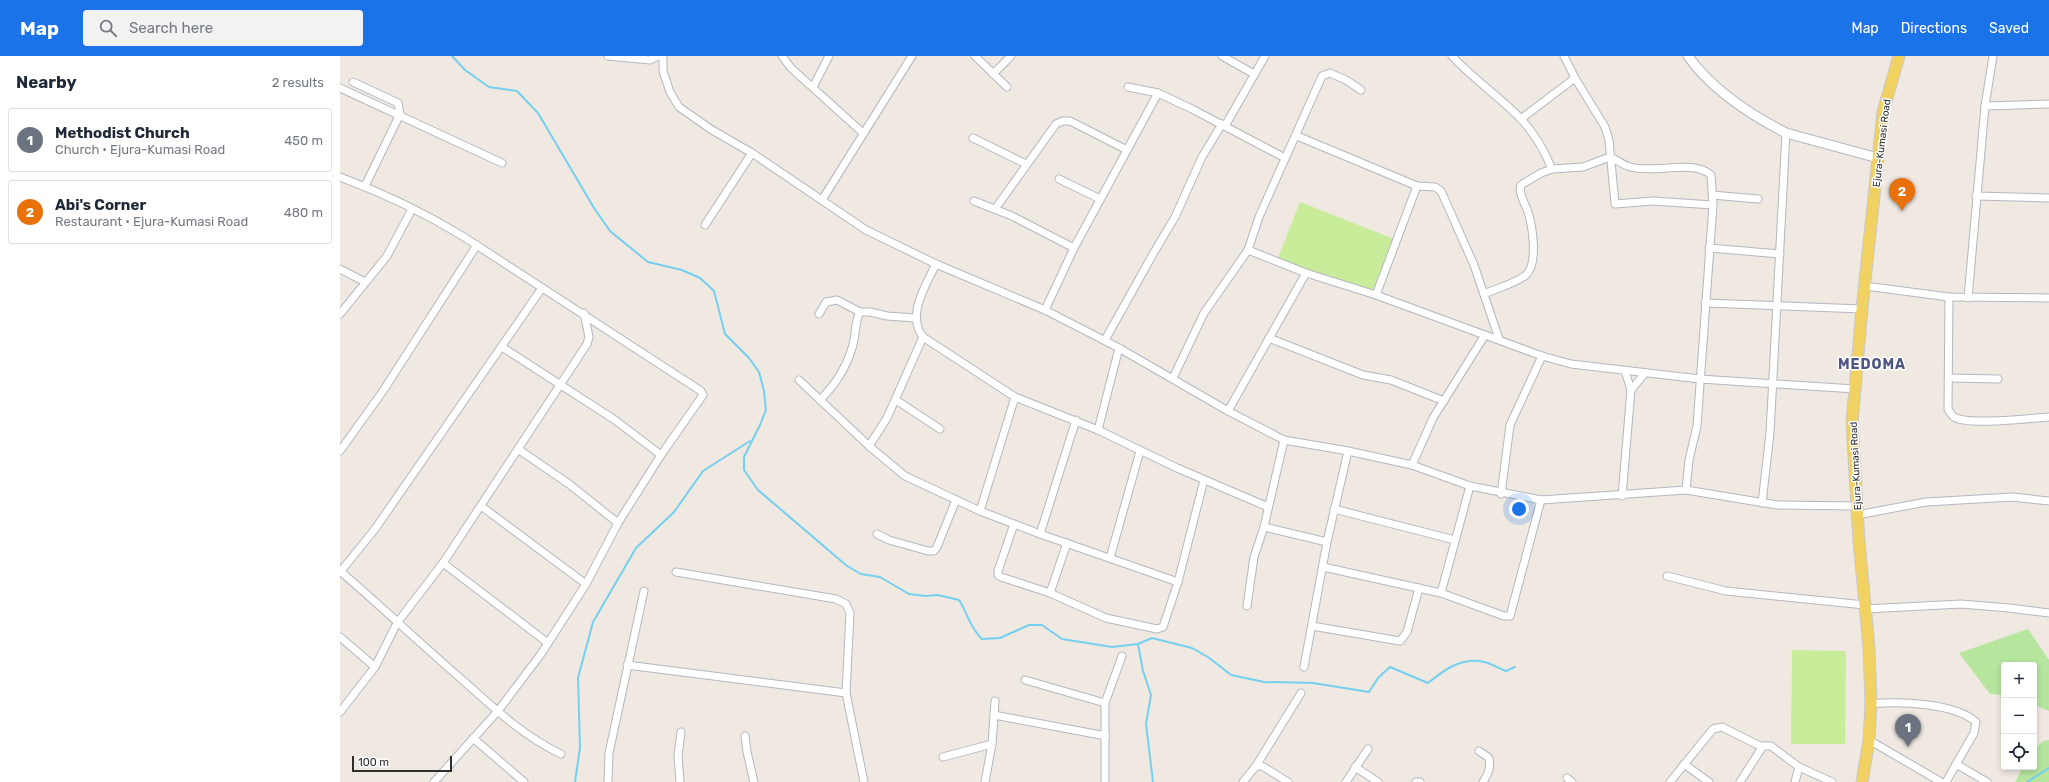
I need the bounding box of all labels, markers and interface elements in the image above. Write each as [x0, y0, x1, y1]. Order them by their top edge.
search box [83, 10, 363, 46]
text: Map [20, 17, 59, 40]
icon: search [97, 17, 119, 39]
text: Search here [129, 19, 213, 37]
text: Map [1852, 20, 1879, 37]
text: Directions [1901, 20, 1967, 37]
text: Saved [1989, 20, 2029, 37]
text: Nearby [16, 72, 77, 92]
text: 2 results [272, 75, 324, 90]
street label: Ejura-Kumasi Road [1871, 98, 1893, 188]
text: Methodist Church [55, 124, 190, 142]
text: 1 [27, 133, 33, 148]
text: 450 m [284, 133, 323, 148]
text: Church · Ejura-Kumasi Road [55, 142, 225, 157]
pin: 2 [1889, 178, 1915, 211]
text: Abi's Corner [55, 196, 146, 214]
text: 2 [26, 205, 34, 220]
text: 480 m [284, 205, 323, 220]
text: Restaurant · Ejura-Kumasi Road [55, 214, 248, 229]
district label: MEDOMA [1838, 356, 1906, 373]
street label: Ejura-Kumasi Road [1848, 421, 1864, 511]
your location [1509, 499, 1529, 519]
map controls [2001, 662, 2037, 770]
button: + [2001, 662, 2037, 698]
button: − [2001, 698, 2037, 734]
pin: 1 [1895, 714, 1921, 747]
button: locate [2001, 734, 2037, 770]
scale bar [352, 754, 452, 773]
text: 100 m [358, 756, 389, 769]

